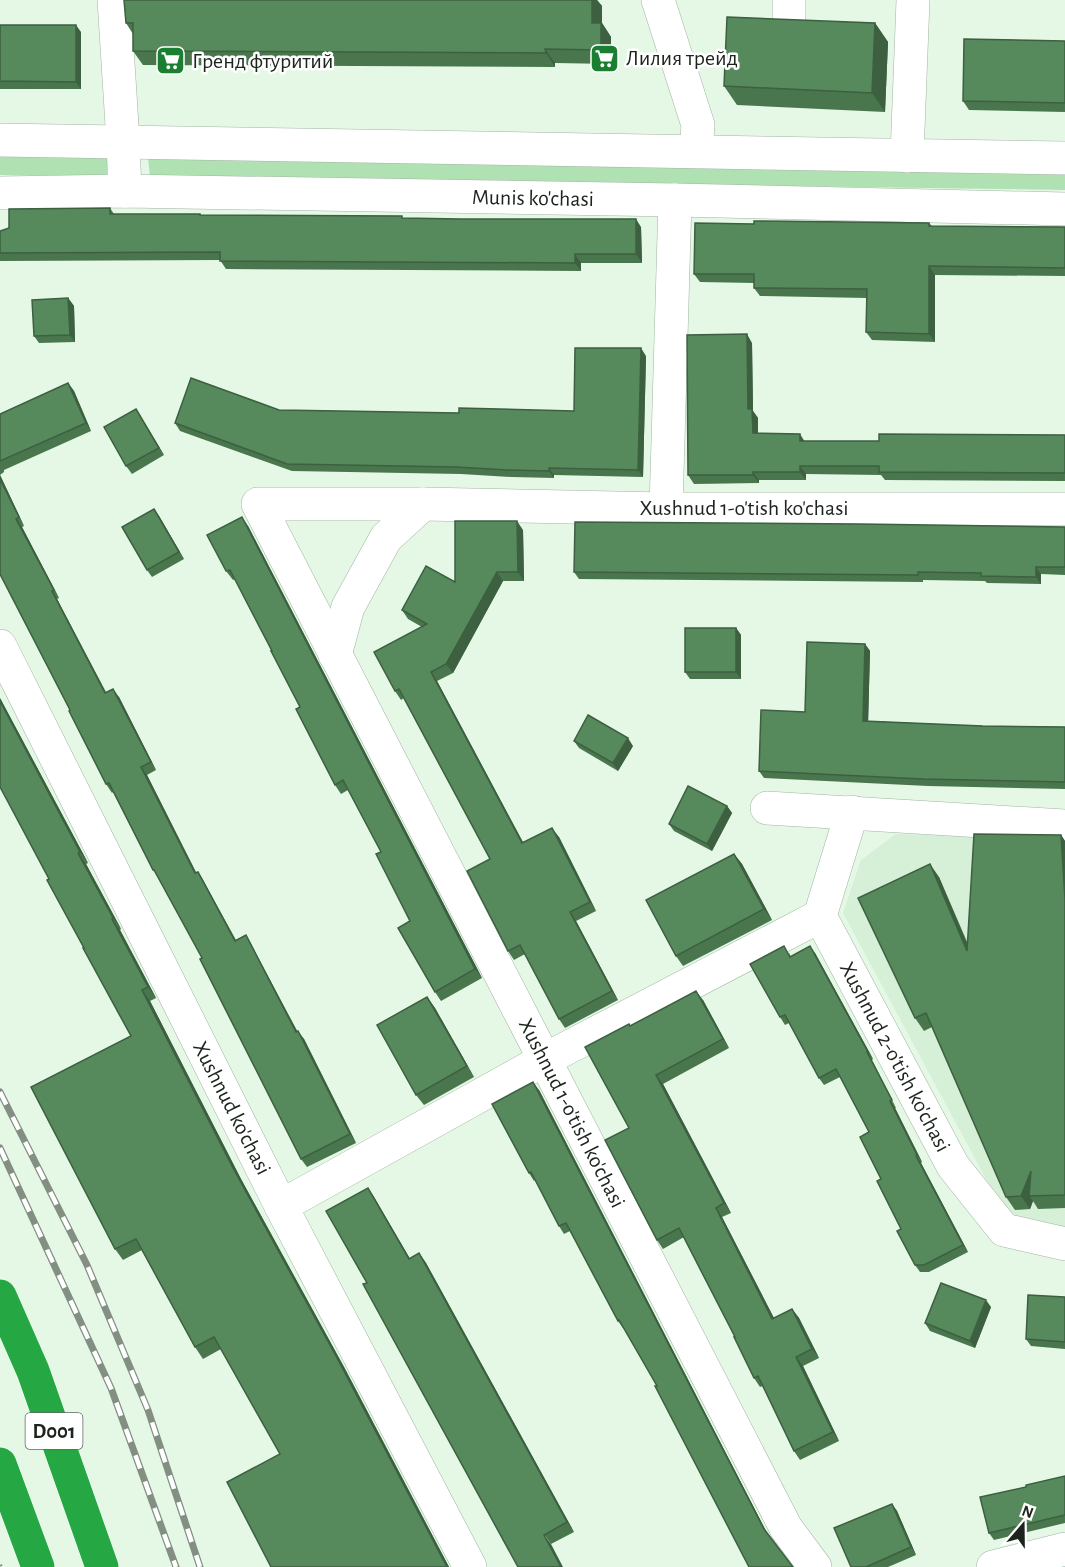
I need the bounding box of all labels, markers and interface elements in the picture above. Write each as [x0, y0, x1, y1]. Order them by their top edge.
supermarket icon: Лилия трейд [589, 42, 621, 74]
supermarket icon: Гренд фтуритий [155, 45, 187, 77]
place label: Лилия трейд [626, 47, 738, 69]
place label: Гренд фтуритий [192, 50, 333, 72]
street label: Munis ko'chasi [472, 186, 594, 210]
street label: Xushnud 1-o'tish ko'chasi [639, 497, 849, 519]
street label: Xushnud 2-o'tish ko'chasi [836, 958, 954, 1156]
street label: Xushnud 1-o'tish ko'chasi [515, 1015, 629, 1211]
street label: Xushnud ko'chasi [189, 1038, 275, 1178]
road number: D001 [26, 1413, 82, 1449]
north arrow [993, 1495, 1053, 1555]
text: N [1020, 1502, 1036, 1521]

